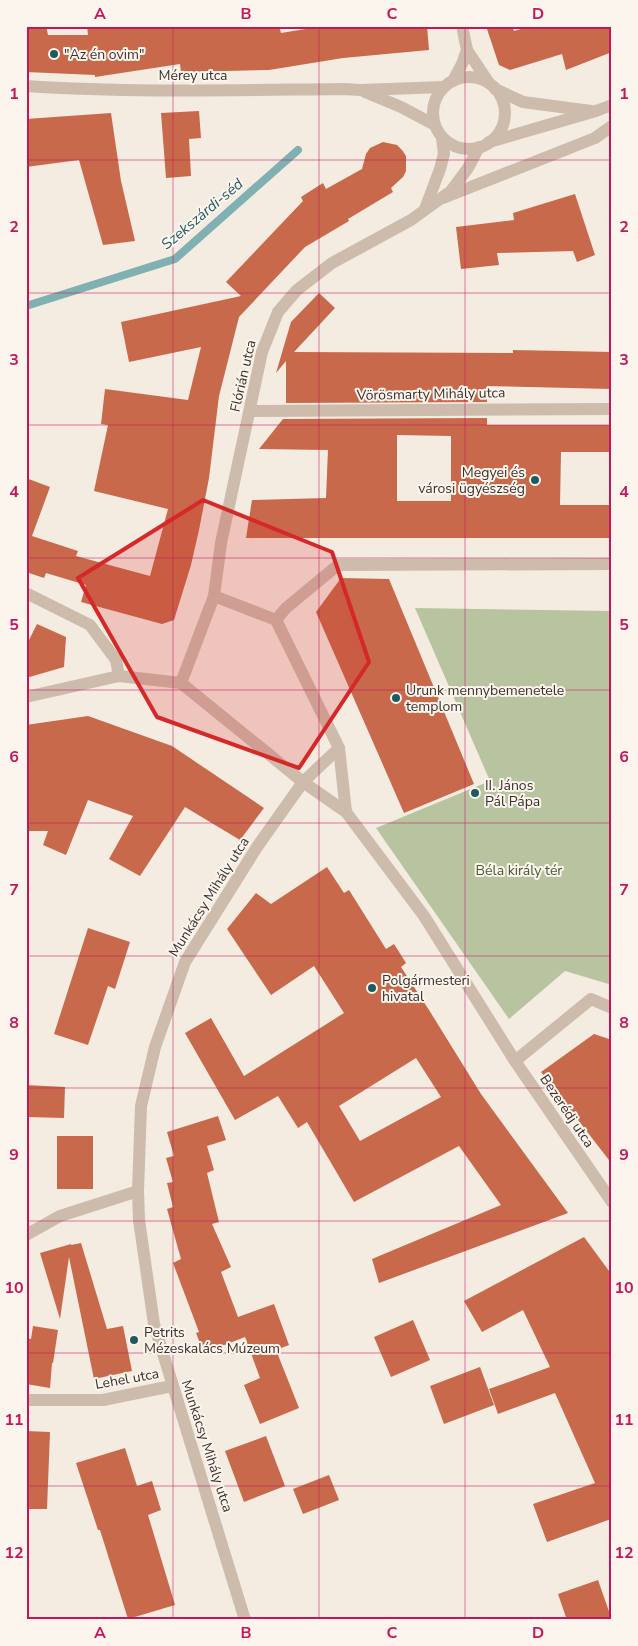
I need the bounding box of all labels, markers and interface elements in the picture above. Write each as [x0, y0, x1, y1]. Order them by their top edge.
text: A [94, 3, 106, 25]
text: B [240, 3, 252, 25]
text: C [387, 3, 398, 25]
text: D [532, 3, 544, 25]
place label: "Az én ovim" [64, 45, 144, 64]
marker: "Az én ovim" [48, 48, 60, 60]
street label: Mérey utca [158, 66, 228, 85]
text: 1 [9, 83, 19, 105]
text: 1 [619, 83, 629, 105]
water label: Szekszárdi-séd [157, 174, 247, 254]
text: 2 [9, 216, 19, 238]
text: 2 [619, 216, 629, 238]
street label: Flórián utca [225, 338, 261, 414]
text: 3 [9, 349, 19, 371]
text: 3 [619, 349, 629, 371]
street label: Vörösmarty Mihály utca [356, 383, 505, 405]
place label: Megyei és városi ügyészség [418, 463, 525, 498]
marker: Megyei és városi ügyészség [529, 474, 541, 486]
text: 4 [9, 481, 19, 503]
text: 4 [619, 481, 629, 503]
text: 5 [9, 614, 19, 636]
text: 5 [619, 614, 629, 636]
place label: Urunk mennybemenetele templom [406, 681, 564, 716]
marker: Urunk mennybemenetele templom [390, 692, 402, 704]
text: 6 [9, 746, 19, 768]
text: 6 [619, 746, 629, 768]
place label: II. János Pál Pápa [485, 776, 540, 811]
marker: II. János Pál Pápa [469, 787, 481, 799]
street label: Munkácsy Mihály utca [164, 833, 254, 961]
park label: Béla király tér [476, 861, 562, 880]
text: 7 [9, 879, 19, 901]
text: 7 [619, 879, 629, 901]
place label: Polgármesteri hivatal [382, 971, 470, 1006]
marker: Polgármesteri hivatal [366, 982, 378, 994]
text: 8 [9, 1012, 19, 1034]
text: 8 [619, 1012, 629, 1034]
street label: Bezerédj utca [535, 1071, 599, 1151]
text: 9 [9, 1144, 19, 1166]
text: 9 [619, 1144, 629, 1166]
text: 10 [4, 1277, 24, 1299]
text: 10 [614, 1277, 634, 1299]
place label: Petrits Mézeskalács Múzeum [144, 1323, 280, 1358]
marker: Petrits Mézeskalács Múzeum [128, 1334, 140, 1346]
street label: Lehel utca [94, 1364, 160, 1394]
street label: Munkácsy Mihály utca [177, 1377, 237, 1515]
text: 11 [4, 1409, 24, 1431]
text: 11 [614, 1409, 634, 1431]
text: 12 [4, 1542, 24, 1564]
text: 12 [614, 1542, 634, 1564]
text: A [94, 1622, 106, 1644]
text: B [240, 1622, 252, 1644]
text: C [387, 1622, 398, 1644]
text: D [532, 1622, 544, 1644]

